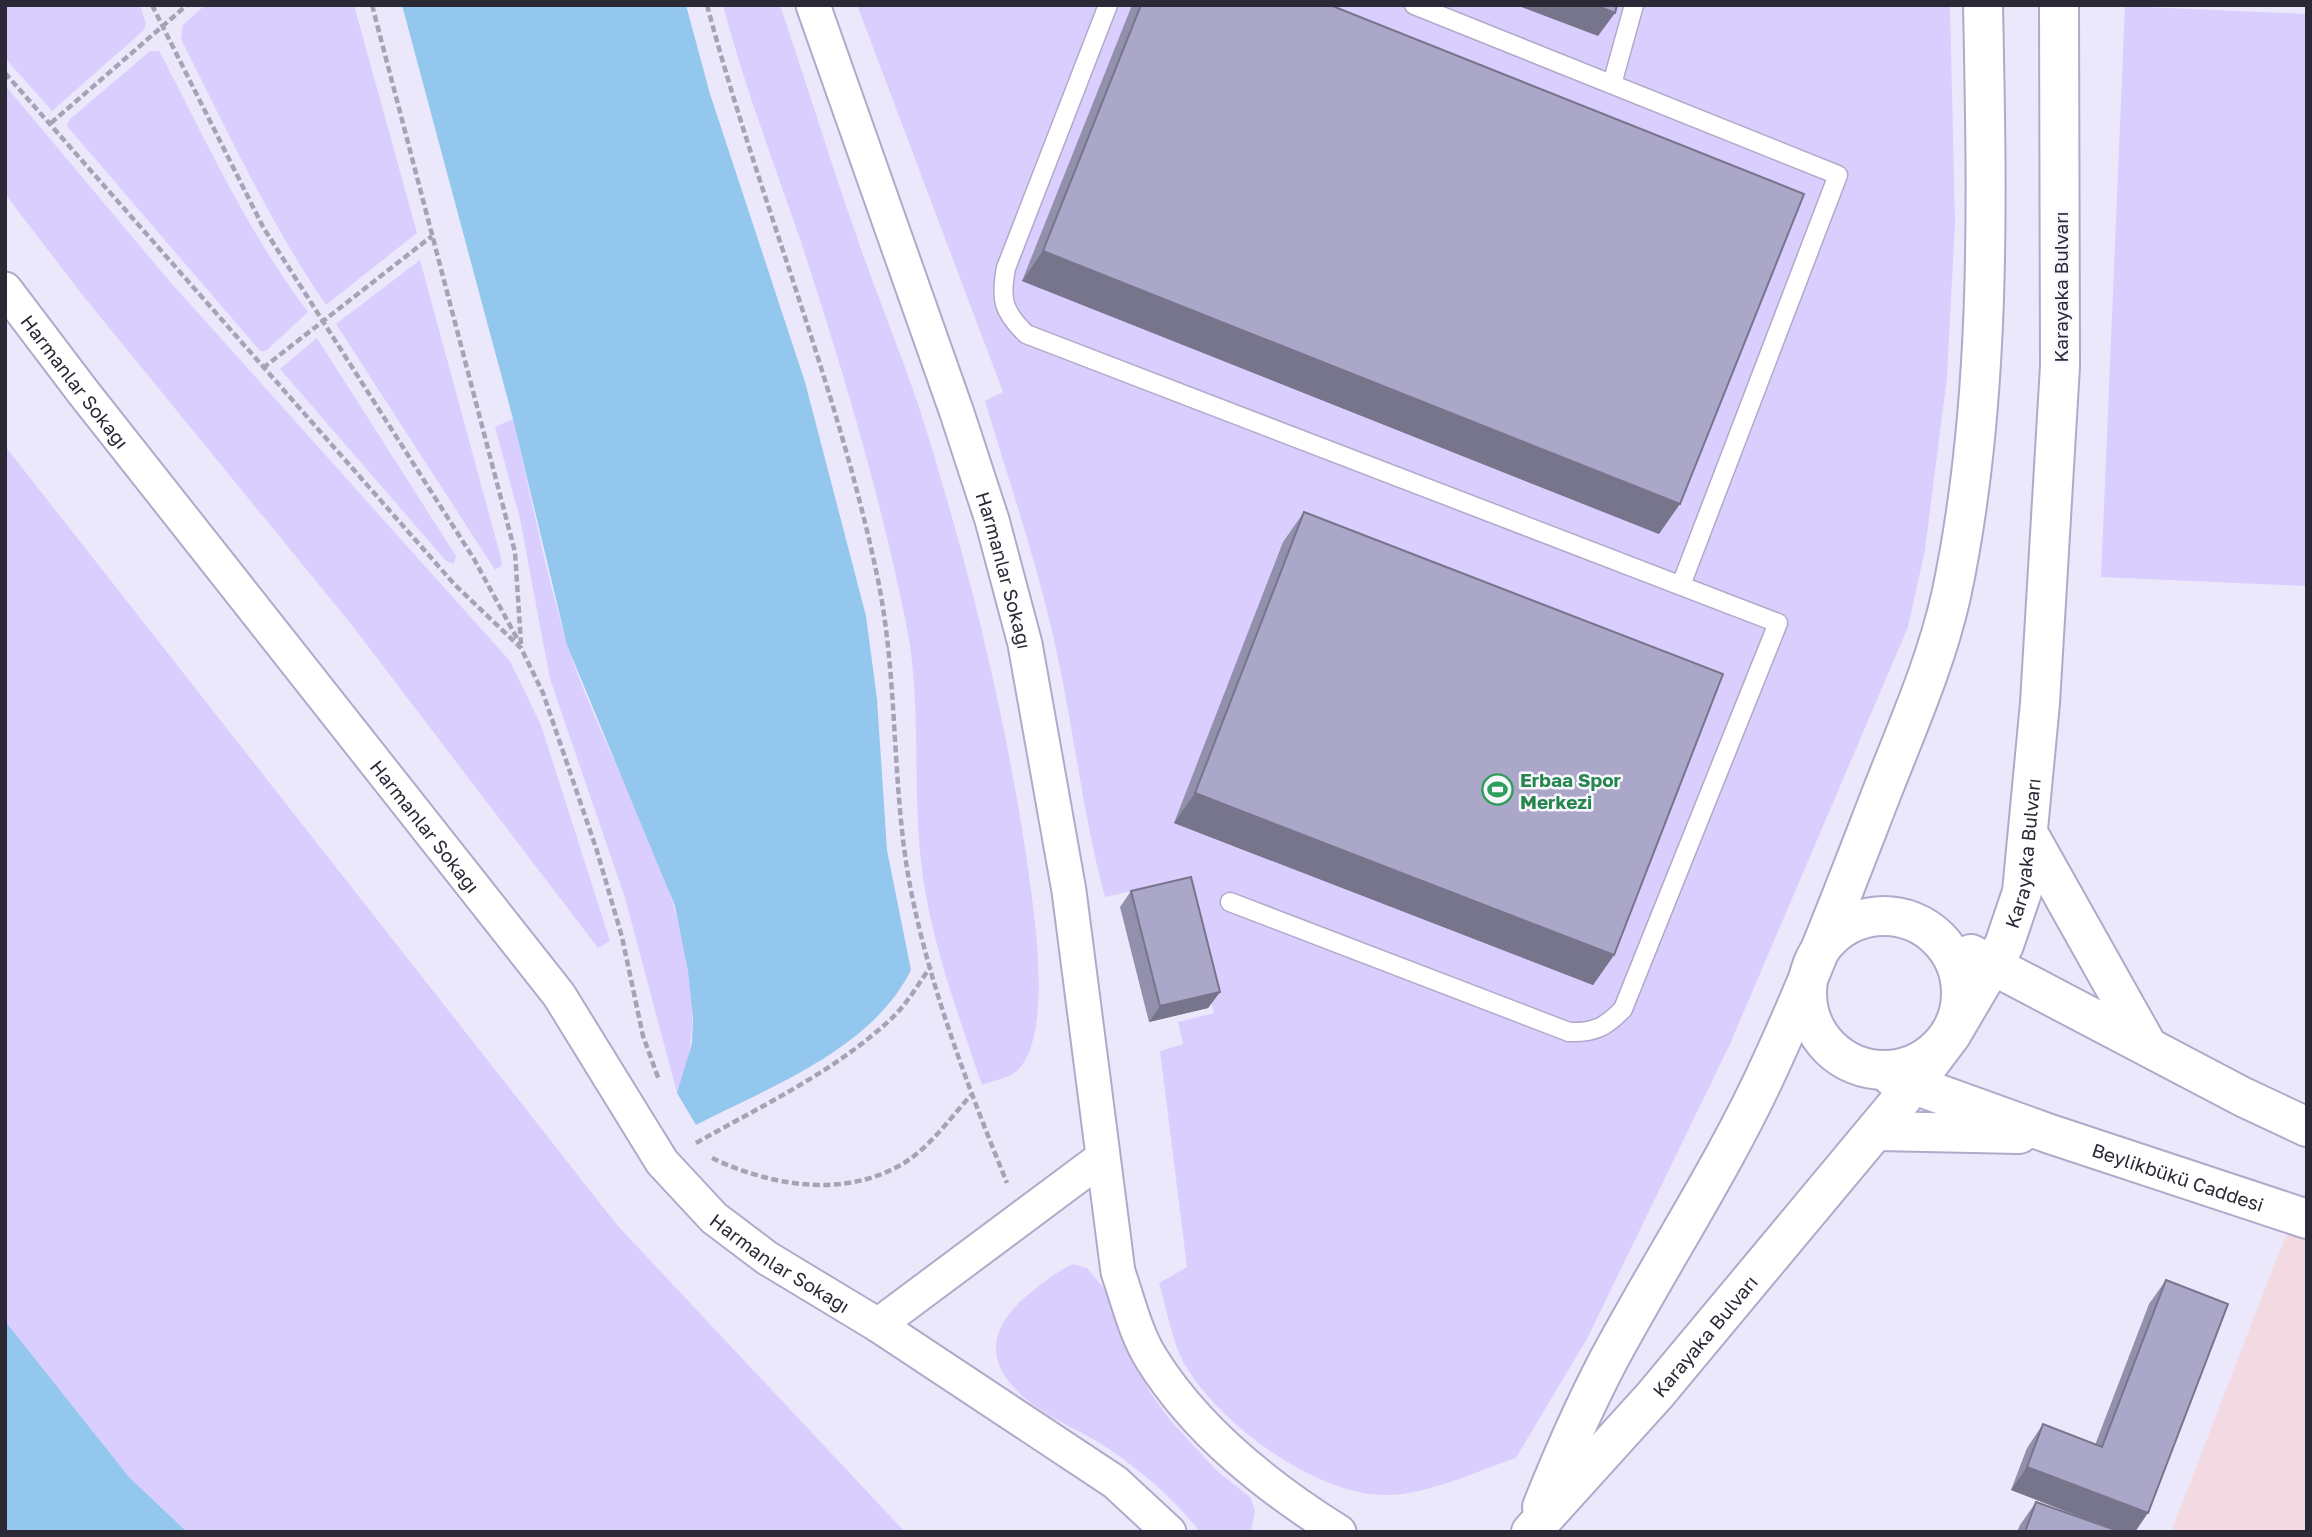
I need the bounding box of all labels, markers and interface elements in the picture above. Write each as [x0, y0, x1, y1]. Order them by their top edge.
street label: Karayaka Bulvarı [2049, 211, 2072, 363]
street label: Harmanlar Sokağı [17, 310, 134, 453]
street label: Harmanlar Sokağı [972, 488, 1037, 651]
street label: Harmanlar Sokağı [366, 755, 485, 897]
place label: Erbaa Spor Merkezi [1520, 768, 1622, 813]
sports icon: Erbaa Spor Merkezi [1480, 773, 1514, 807]
street label: Karayaka Bulvarı [1999, 777, 2044, 931]
street label: Beylikbükü Caddesi [2089, 1137, 2267, 1215]
street label: Harmanlar Sokağı [706, 1208, 854, 1317]
street label: Karayaka Bulvarı [1647, 1270, 1762, 1401]

